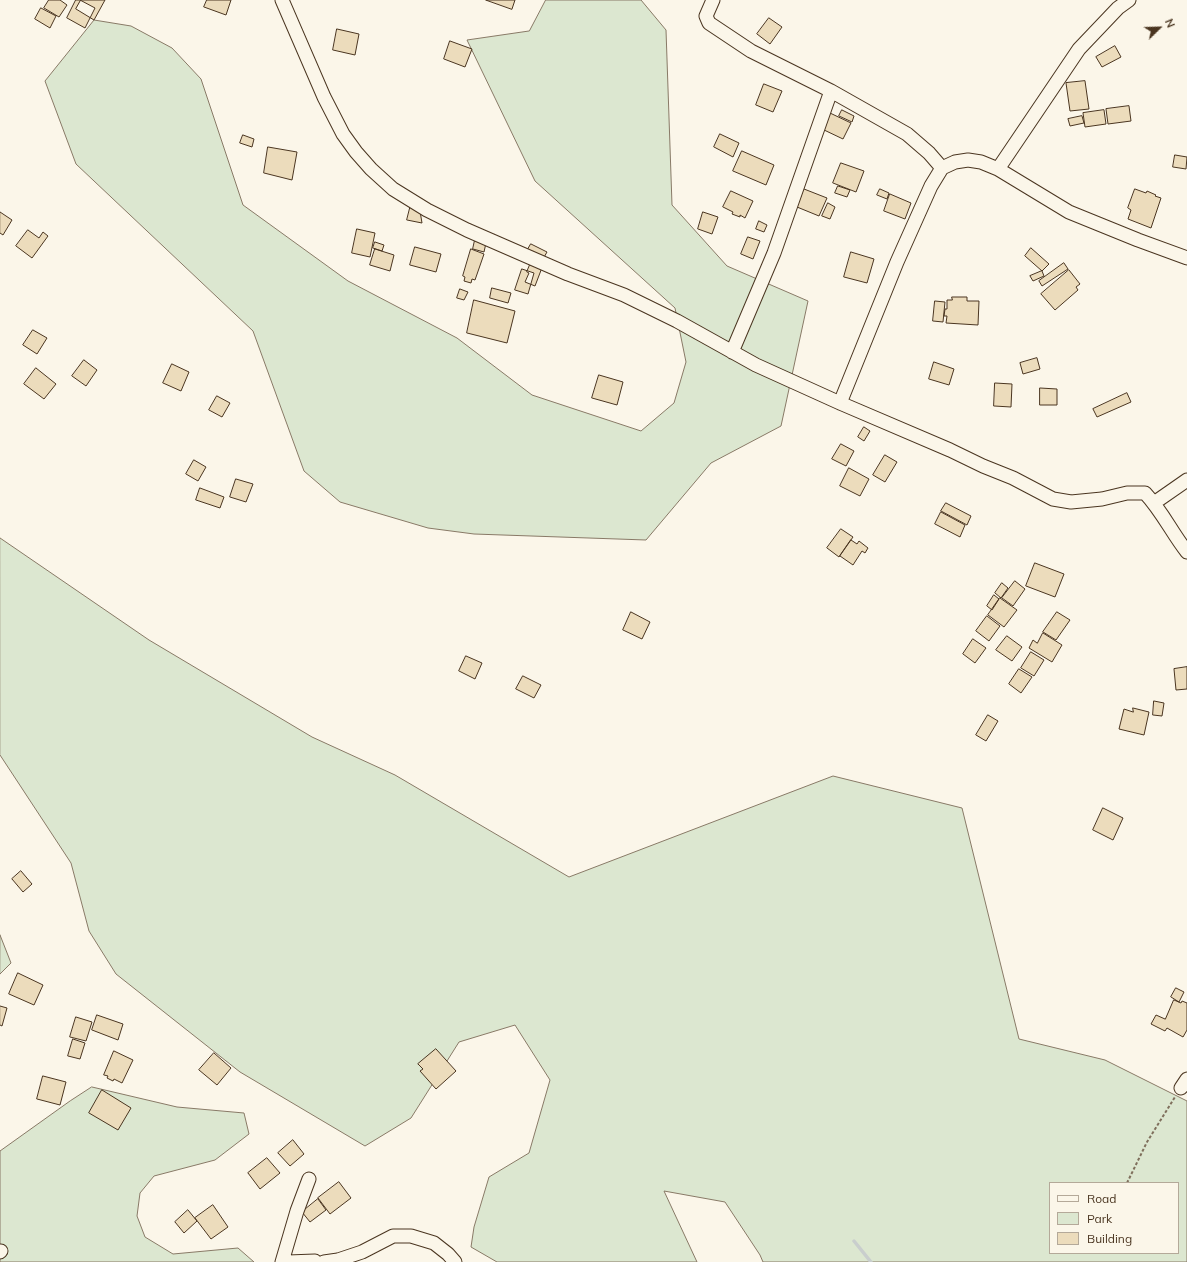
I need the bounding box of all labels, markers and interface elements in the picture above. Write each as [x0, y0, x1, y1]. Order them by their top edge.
north arrow [1139, 8, 1179, 48]
text: N [1162, 17, 1178, 30]
legend [1049, 1182, 1179, 1254]
text: Road [1087, 1191, 1116, 1206]
text: Park [1087, 1211, 1112, 1226]
text: Building [1087, 1231, 1132, 1246]

